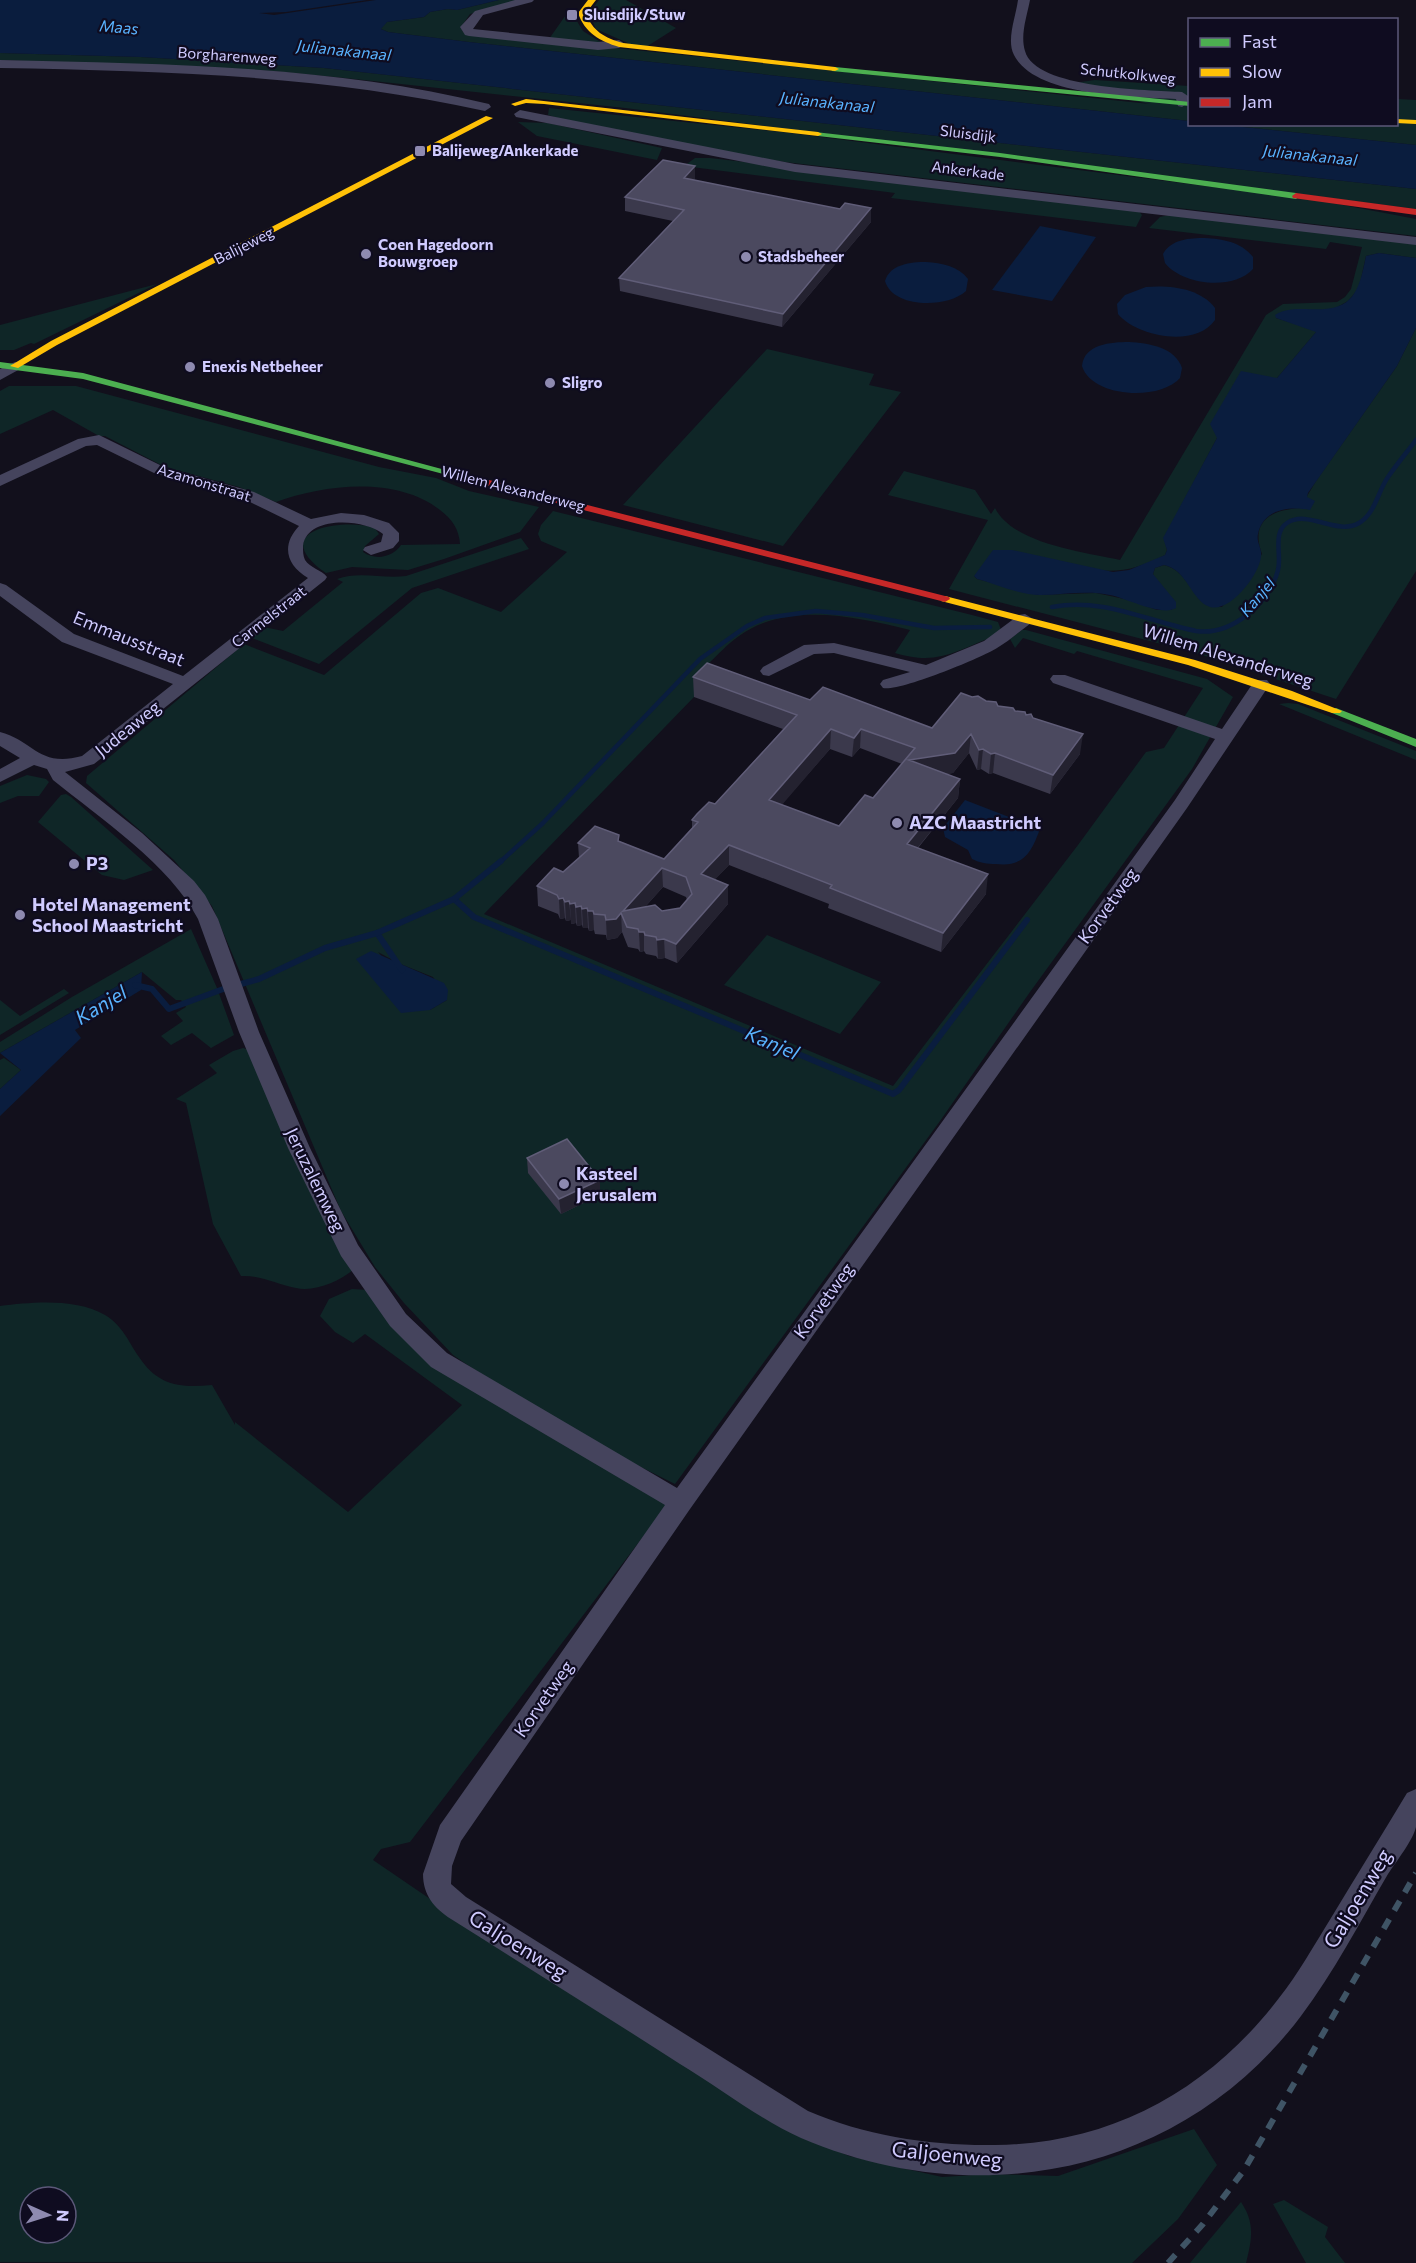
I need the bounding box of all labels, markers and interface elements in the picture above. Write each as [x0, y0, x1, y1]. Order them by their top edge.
place label: Sluisdijk/Stuw [584, 5, 686, 23]
marker: Sluisdijk/Stuw [565, 8, 579, 22]
water label: Maas [99, 15, 139, 38]
legend [1188, 18, 1398, 126]
text: Fast [1242, 30, 1277, 52]
water label: Julianakanaal [294, 35, 393, 64]
street label: Borgharenweg [177, 43, 277, 67]
street label: Schutkolkweg [1080, 59, 1177, 87]
text: Slow [1242, 60, 1282, 82]
water label: Julianakanaal [777, 87, 876, 116]
text: Jam [1242, 90, 1272, 112]
street label: Sluisdijk [939, 121, 997, 145]
water label: Julianakanaal [1260, 140, 1359, 169]
place label: Balijeweg/Ankerkade [432, 141, 578, 159]
marker: Balijeweg/Ankerkade [413, 144, 427, 158]
street label: Ankerkade [931, 157, 1006, 183]
street label: Balijeweg [211, 222, 276, 268]
place label: Coen Hagedoorn Bouwgroep [378, 235, 493, 270]
marker: Coen Hagedoorn Bouwgroep [359, 247, 373, 261]
place label: Stadsbeheer [758, 247, 844, 265]
marker: Stadsbeheer [739, 250, 753, 264]
place label: Enexis Netbeheer [202, 357, 323, 375]
marker: Enexis Netbeheer [183, 360, 197, 374]
place label: Sligro [562, 373, 602, 391]
marker: Sligro [543, 376, 557, 390]
street label: Azamonstraat [155, 459, 253, 505]
street label: Willem Alexanderweg [440, 461, 587, 515]
water label: Kanjel [1235, 573, 1279, 620]
street label: Carmelstraat [228, 582, 309, 651]
street label: Emmausstraat [70, 606, 188, 670]
street label: Willem Alexanderweg [1140, 619, 1316, 692]
street label: Judeaweg [90, 695, 165, 761]
place label: AZC Maastricht [909, 811, 1041, 833]
marker: AZC Maastricht [890, 816, 904, 830]
place label: P3 [86, 852, 108, 874]
marker: P3 [67, 857, 81, 871]
street label: Korvetweg [1072, 863, 1142, 948]
place label: Hotel Management School Maastricht [32, 893, 191, 936]
marker: Hotel Management School Maastricht [13, 908, 27, 922]
water label: Kanjel [70, 979, 131, 1029]
water label: Kanjel [742, 1020, 804, 1064]
street label: Jeruzalemweg [281, 1124, 351, 1235]
place label: Kasteel Jerusalem [576, 1162, 657, 1205]
marker: Kasteel Jerusalem [557, 1177, 571, 1191]
street label: Korvetweg [788, 1258, 858, 1343]
street label: Korvetweg [509, 1656, 578, 1741]
street label: Galjoenweg [1317, 1844, 1396, 1952]
street label: Galjoenweg [465, 1904, 573, 1984]
street label: Galjoenweg [890, 2135, 1004, 2172]
north arrow [18, 2185, 78, 2245]
text: N [54, 2209, 73, 2222]

